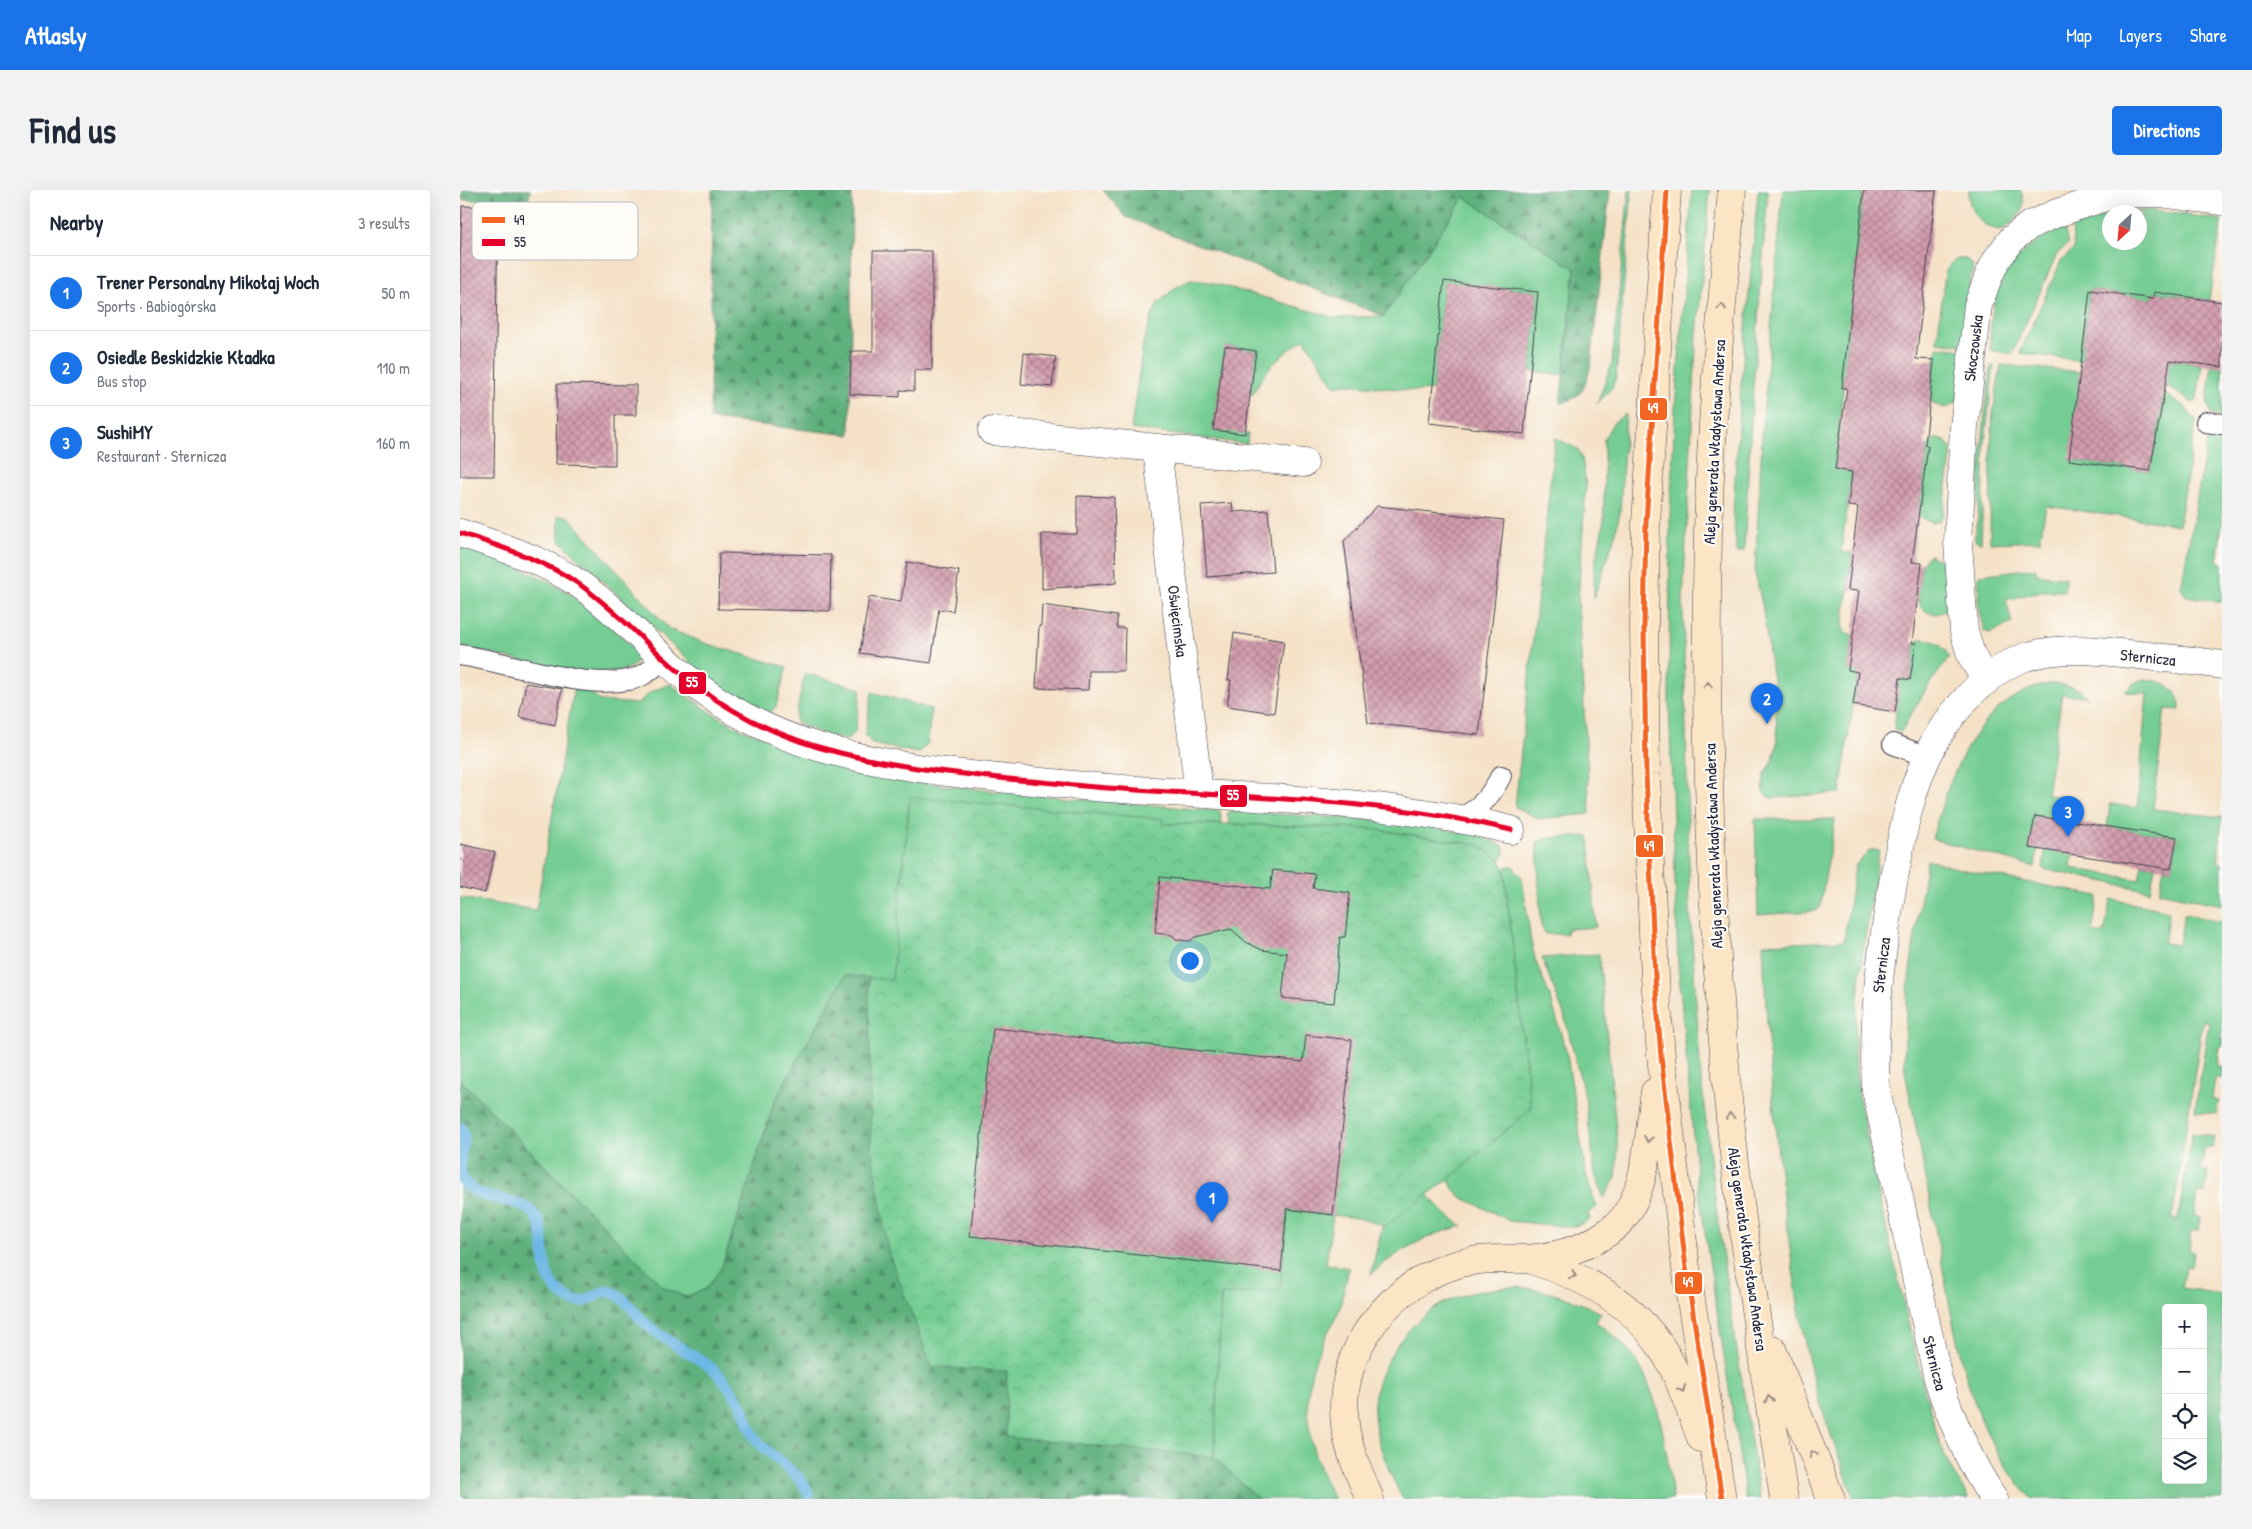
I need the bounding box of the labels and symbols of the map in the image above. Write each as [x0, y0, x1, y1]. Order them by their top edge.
legend [472, 202, 638, 260]
north arrow [2102, 205, 2147, 250]
text: 49 [514, 210, 524, 229]
text: 55 [514, 232, 526, 251]
one-way arrow [1717, 303, 1728, 311]
street label: Skoczowska [1958, 314, 1988, 382]
street label: Aleja generała Władysława Andersa [1698, 339, 1730, 545]
line badge: 49 [1639, 397, 1668, 421]
text: 49 [1648, 398, 1659, 417]
street label: Oświęcimska [1163, 584, 1193, 658]
street label: Sternicza [2119, 643, 2177, 671]
line badge: 55 [678, 671, 707, 695]
text: 55 [686, 672, 698, 691]
one-way arrow [1703, 681, 1713, 689]
pin: 2 [1751, 683, 1783, 724]
street label: Aleja generała Władysława Andersa [1698, 743, 1728, 949]
line badge: 55 [1219, 784, 1248, 808]
text: 55 [1227, 785, 1239, 804]
pin: 3 [2052, 796, 2084, 837]
line badge: 49 [1635, 834, 1664, 858]
text: 49 [1644, 836, 1655, 855]
street label: Sternicza [1867, 936, 1895, 994]
your location [1177, 948, 1203, 974]
one-way arrow [1725, 1111, 1736, 1119]
one-way arrow [1643, 1134, 1653, 1143]
street label: Aleja generała Władysława Andersa [1723, 1146, 1773, 1352]
pin: 1 [1196, 1182, 1228, 1223]
one-way arrow [1568, 1269, 1577, 1280]
line badge: 49 [1674, 1271, 1703, 1295]
text: 49 [1683, 1272, 1694, 1291]
street label: Sternicza [1918, 1333, 1952, 1393]
one-way arrow [1675, 1384, 1686, 1393]
one-way arrow [1764, 1395, 1775, 1403]
one-way arrow [1809, 1450, 1819, 1458]

